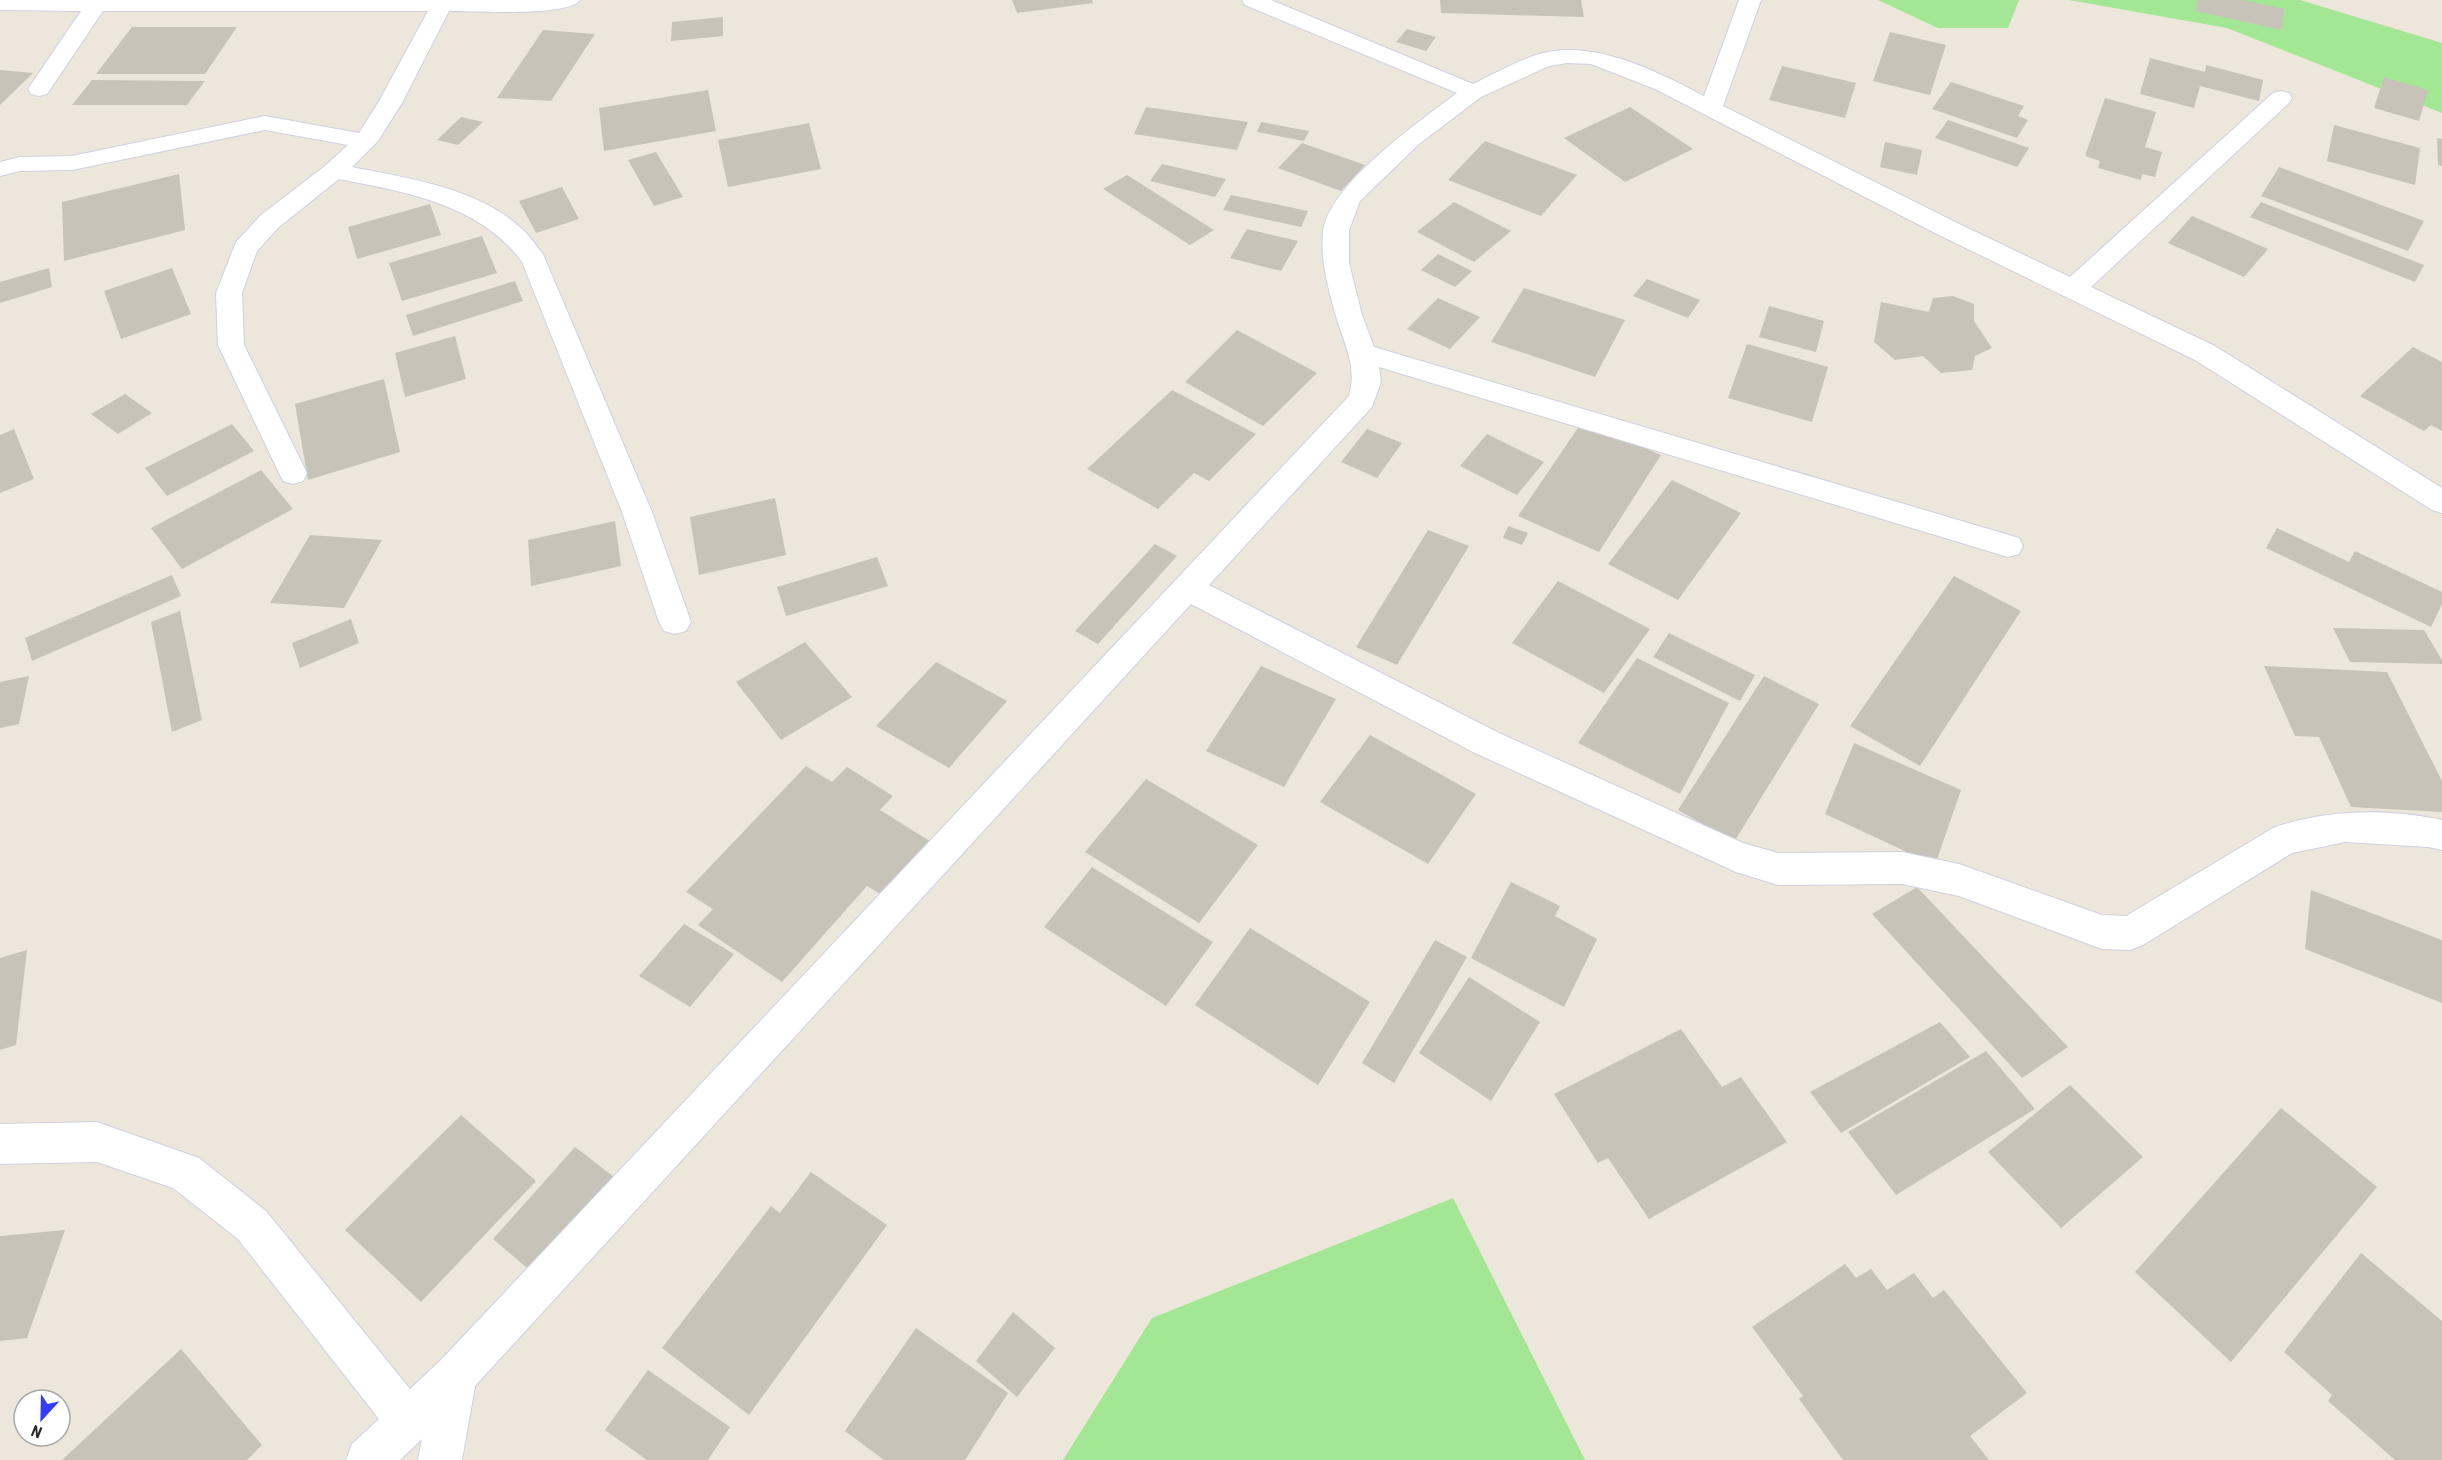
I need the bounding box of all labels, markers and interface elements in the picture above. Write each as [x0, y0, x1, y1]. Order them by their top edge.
north arrow [12, 1388, 72, 1448]
text: N [28, 1421, 45, 1442]

